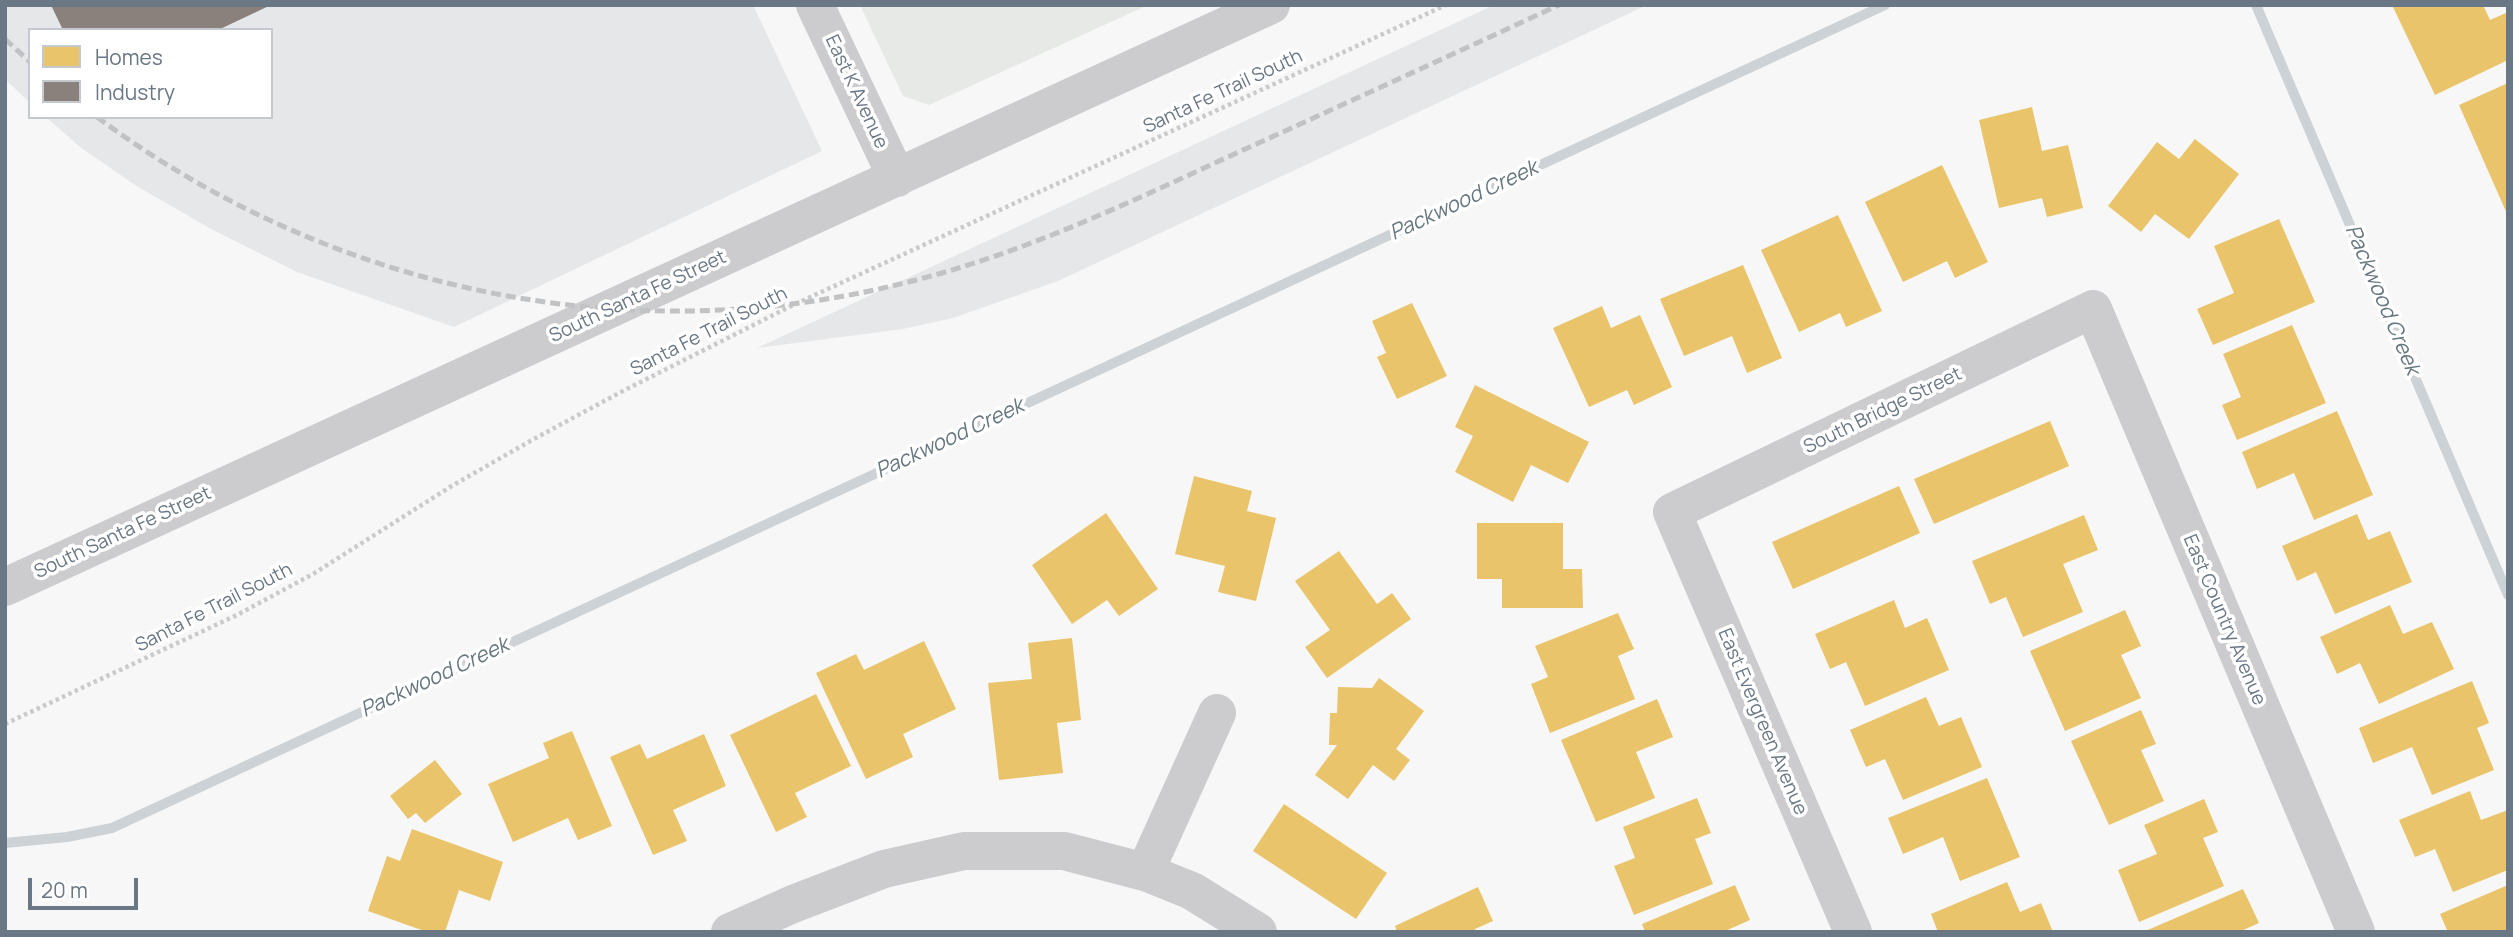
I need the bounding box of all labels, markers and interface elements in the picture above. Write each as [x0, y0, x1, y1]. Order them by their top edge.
legend [28, 28, 273, 119]
street label: East K Avenue [820, 31, 892, 153]
text: Homes [95, 43, 163, 71]
street label: Santa Fe Trail South [1140, 45, 1306, 139]
text: Industry [95, 78, 175, 106]
water label: Packwood Creek [1386, 156, 1542, 246]
water label: Packwood Creek [2339, 221, 2425, 379]
street label: South Santa Fe Street [546, 246, 730, 348]
street label: Santa Fe Trail South [627, 283, 791, 381]
street label: South Bridge Street [1800, 363, 1966, 459]
water label: Packwood Creek [872, 394, 1028, 484]
street label: South Santa Fe Street [31, 482, 215, 584]
street label: East Country Avenue [2178, 531, 2270, 709]
street label: Santa Fe Trail South [132, 559, 296, 657]
street label: East Evergreen Avenue [1712, 625, 1812, 819]
water label: Packwood Creek [357, 633, 513, 723]
scale bar [32, 864, 142, 908]
text: 20 m [41, 876, 88, 904]

